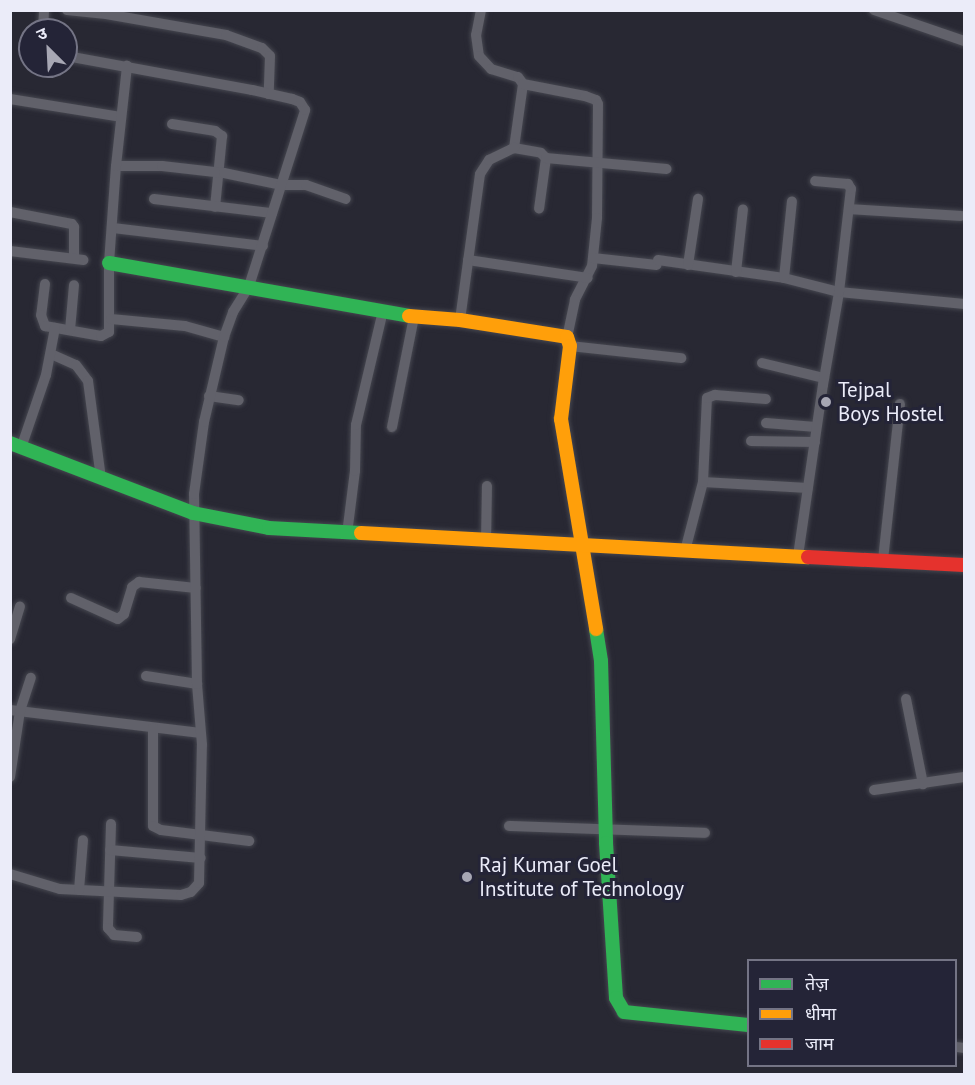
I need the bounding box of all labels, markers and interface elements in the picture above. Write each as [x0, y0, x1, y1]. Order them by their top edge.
north arrow [18, 18, 78, 78]
text: उ [33, 22, 50, 44]
place label: Tejpal Boys Hostel [838, 377, 943, 427]
marker: Tejpal Boys Hostel [819, 395, 833, 409]
place label: Raj Kumar Goel Institute of Technology [479, 852, 685, 902]
marker: Raj Kumar Goel Institute of Technology [460, 870, 474, 884]
legend [747, 959, 957, 1067]
text: तेज़ [805, 972, 829, 995]
text: धीमा [805, 1002, 836, 1025]
text: जाम [805, 1032, 834, 1055]

